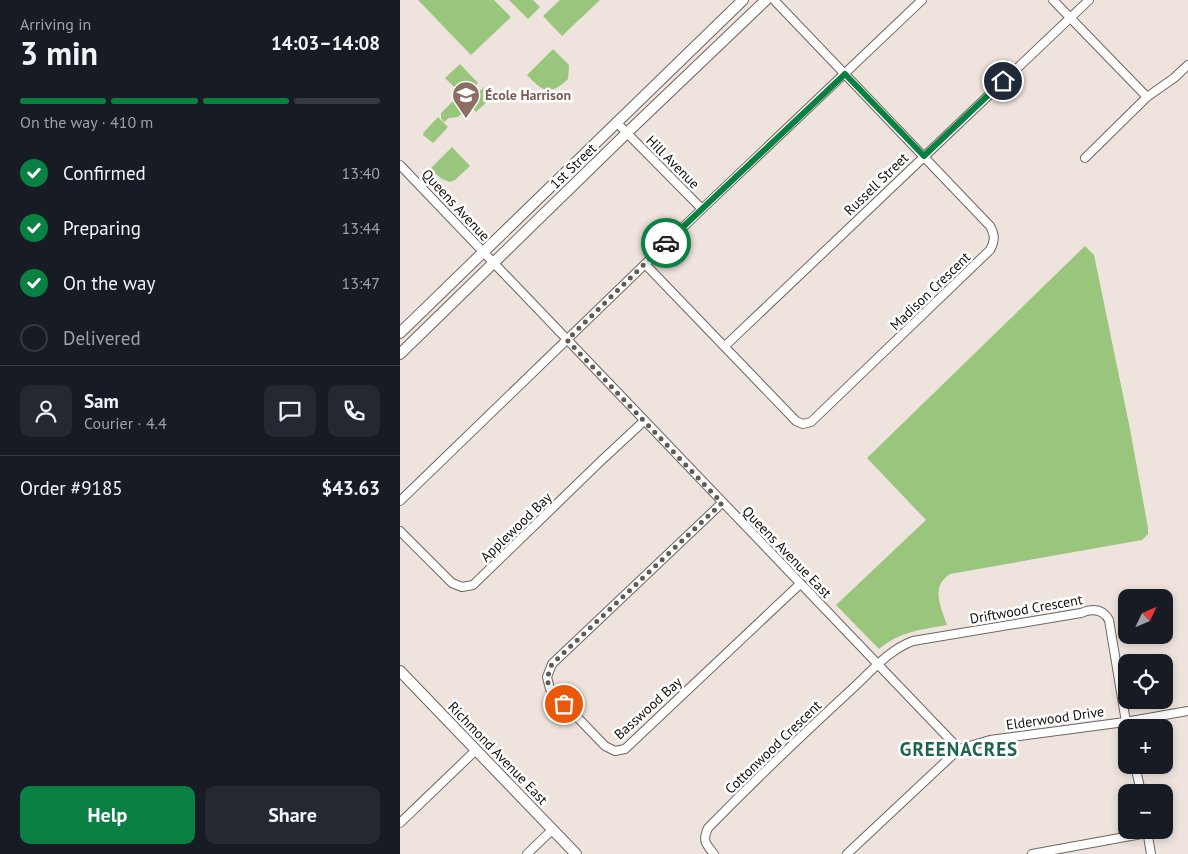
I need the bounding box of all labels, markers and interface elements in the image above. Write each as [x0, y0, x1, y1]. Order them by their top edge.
text: Arriving in [20, 14, 91, 34]
text: 14:03–14:08 [271, 31, 380, 55]
text: 3 min [20, 32, 98, 74]
pin [982, 60, 1024, 102]
icon: home [989, 67, 1017, 95]
school or university icon: École Harrison [451, 80, 481, 119]
place label: École Harrison [485, 86, 571, 104]
text: On the way · 410 m [20, 112, 153, 132]
street label: Hill Avenue [642, 131, 704, 193]
street label: 1st Street [546, 139, 600, 193]
street label: Russell Street [840, 149, 912, 219]
icon: check [20, 159, 48, 187]
text: Confirmed [63, 161, 146, 185]
text: 13:40 [342, 163, 380, 183]
street label: Queens Avenue [418, 165, 494, 245]
icon: check [20, 214, 48, 242]
text: Preparing [63, 216, 141, 240]
text: 13:44 [342, 218, 380, 238]
courier [641, 218, 691, 268]
icon: car [652, 229, 680, 257]
street label: Madison Crescent [886, 248, 974, 334]
icon: check [20, 269, 48, 297]
text: On the way [63, 271, 155, 295]
text: 13:47 [342, 273, 380, 293]
text: Delivered [63, 326, 141, 350]
button: person [20, 385, 72, 437]
button: chat [264, 385, 316, 437]
button: phone [328, 385, 380, 437]
text: Sam [84, 389, 119, 413]
text: Courier · 4.4 [84, 413, 167, 433]
text: Order #9185 [20, 476, 123, 500]
text: $43.63 [321, 476, 380, 500]
street label: Applewood Bay [476, 488, 556, 566]
street label: Queens Avenue East [739, 502, 836, 602]
north arrow [1118, 589, 1172, 644]
map controls [1118, 589, 1173, 839]
street label: Driftwood Crescent [968, 590, 1084, 628]
button: locate [1118, 654, 1173, 709]
street label: Basswood Bay [610, 673, 686, 743]
pin [543, 683, 585, 725]
icon: bag [550, 690, 578, 718]
street label: Cottonwood Crescent [721, 696, 825, 798]
street label: Richmond Avenue East [444, 698, 552, 808]
street label: Elderwood Drive [1005, 702, 1105, 734]
button: + [1118, 719, 1173, 774]
district label: GREENACRES [900, 737, 1018, 761]
button: − [1118, 784, 1173, 839]
button: Help [20, 786, 195, 844]
button: Share [205, 786, 380, 844]

